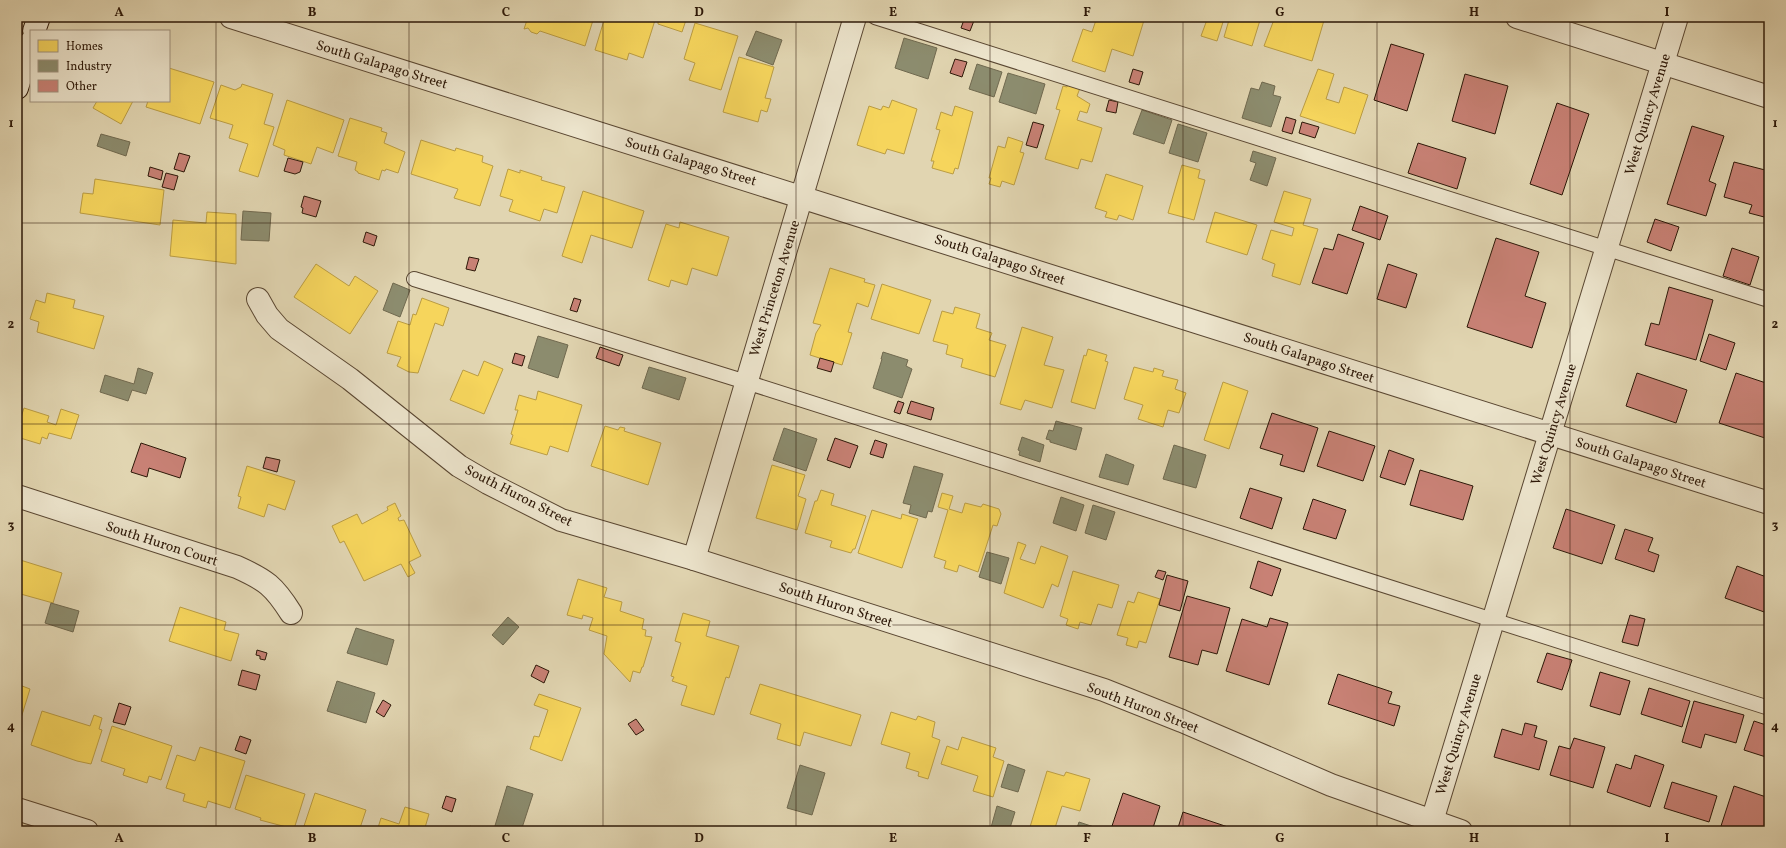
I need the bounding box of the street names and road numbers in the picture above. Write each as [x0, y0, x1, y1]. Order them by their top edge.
street label: South Galapago Street [313, 36, 450, 95]
street label: West Quincy Avenue [1621, 51, 1676, 177]
street label: South Galapago Street [622, 133, 759, 192]
street label: West Princeton Avenue [746, 217, 805, 359]
street label: South Galapago Street [932, 230, 1067, 291]
street label: South Galapago Street [1241, 328, 1376, 389]
street label: West Quincy Avenue [1527, 361, 1582, 487]
street label: South Galapago Street [1573, 433, 1708, 494]
street label: South Huron Street [461, 461, 576, 532]
street label: South Huron Court [103, 517, 220, 572]
street label: South Huron Street [776, 578, 895, 633]
street label: West Quincy Avenue [1432, 671, 1487, 797]
street label: South Huron Street [1084, 678, 1201, 739]

